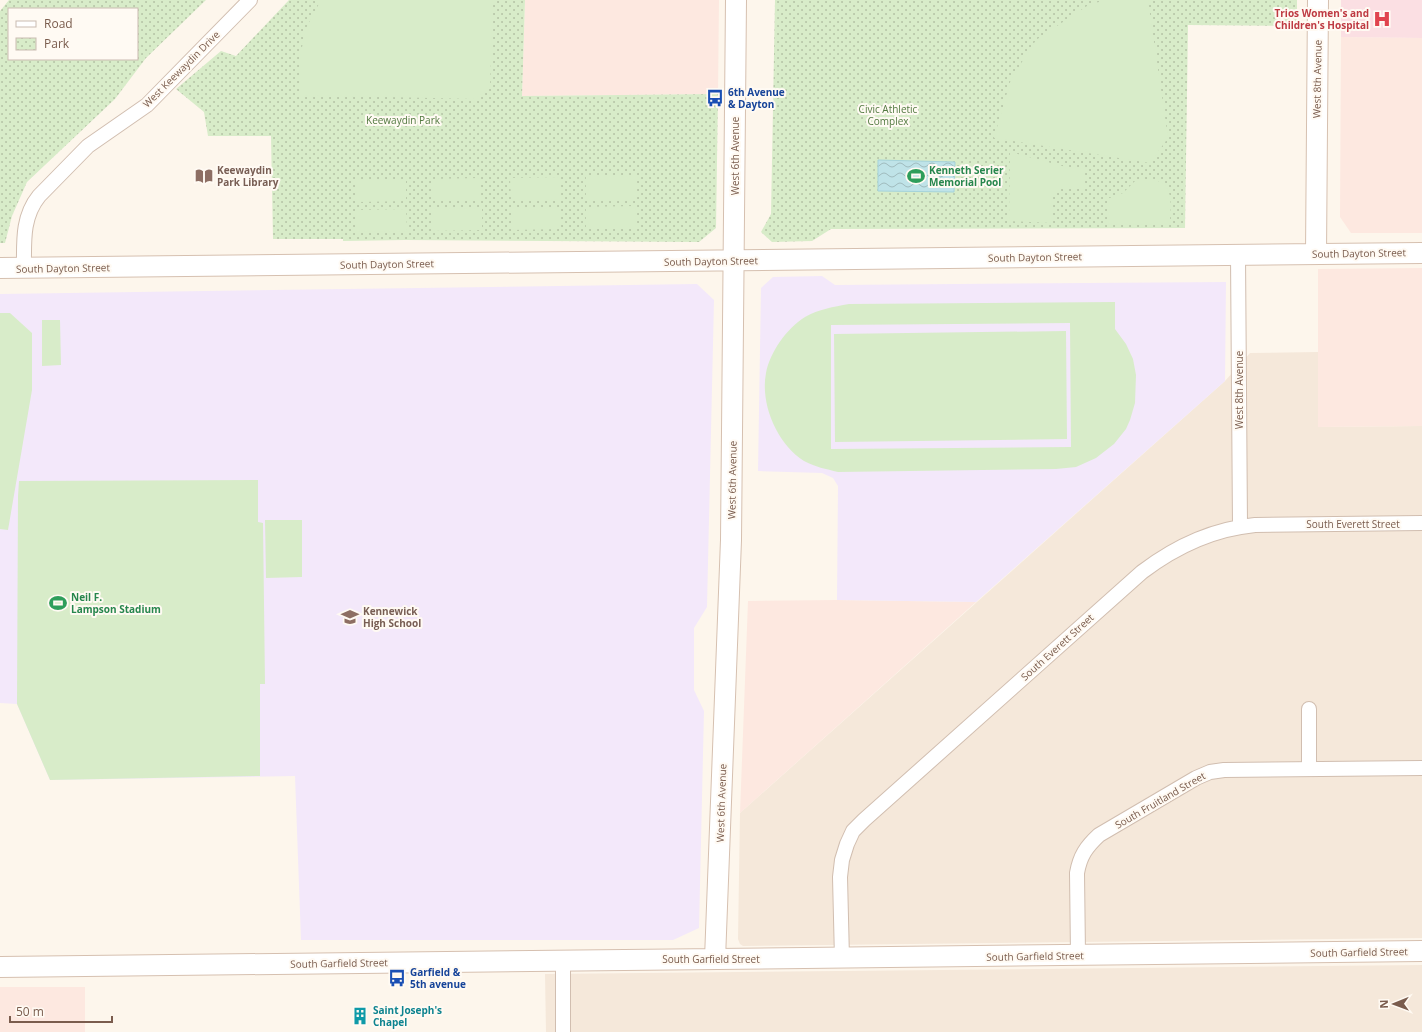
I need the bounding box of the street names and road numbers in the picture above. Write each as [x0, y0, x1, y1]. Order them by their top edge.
street label: West Keewaydin Drive [140, 27, 223, 110]
street label: West 8th Avenue [1309, 39, 1325, 118]
street label: West 6th Avenue [728, 116, 742, 195]
street label: South Dayton Street [1312, 245, 1407, 261]
street label: South Dayton Street [988, 249, 1083, 265]
street label: South Dayton Street [664, 253, 759, 269]
street label: South Dayton Street [340, 256, 435, 272]
street label: South Dayton Street [16, 260, 111, 276]
street label: West 8th Avenue [1232, 350, 1246, 429]
street label: West 6th Avenue [724, 440, 740, 519]
street label: South Everett Street [1306, 517, 1400, 531]
street label: South Everett Street [1018, 610, 1097, 683]
street label: West 6th Avenue [713, 763, 729, 843]
street label: South Fruitland Street [1112, 768, 1208, 832]
street label: South Garfield Street [1310, 944, 1408, 960]
street label: South Garfield Street [986, 948, 1084, 964]
street label: South Garfield Street [662, 952, 760, 966]
street label: South Garfield Street [290, 955, 388, 971]

